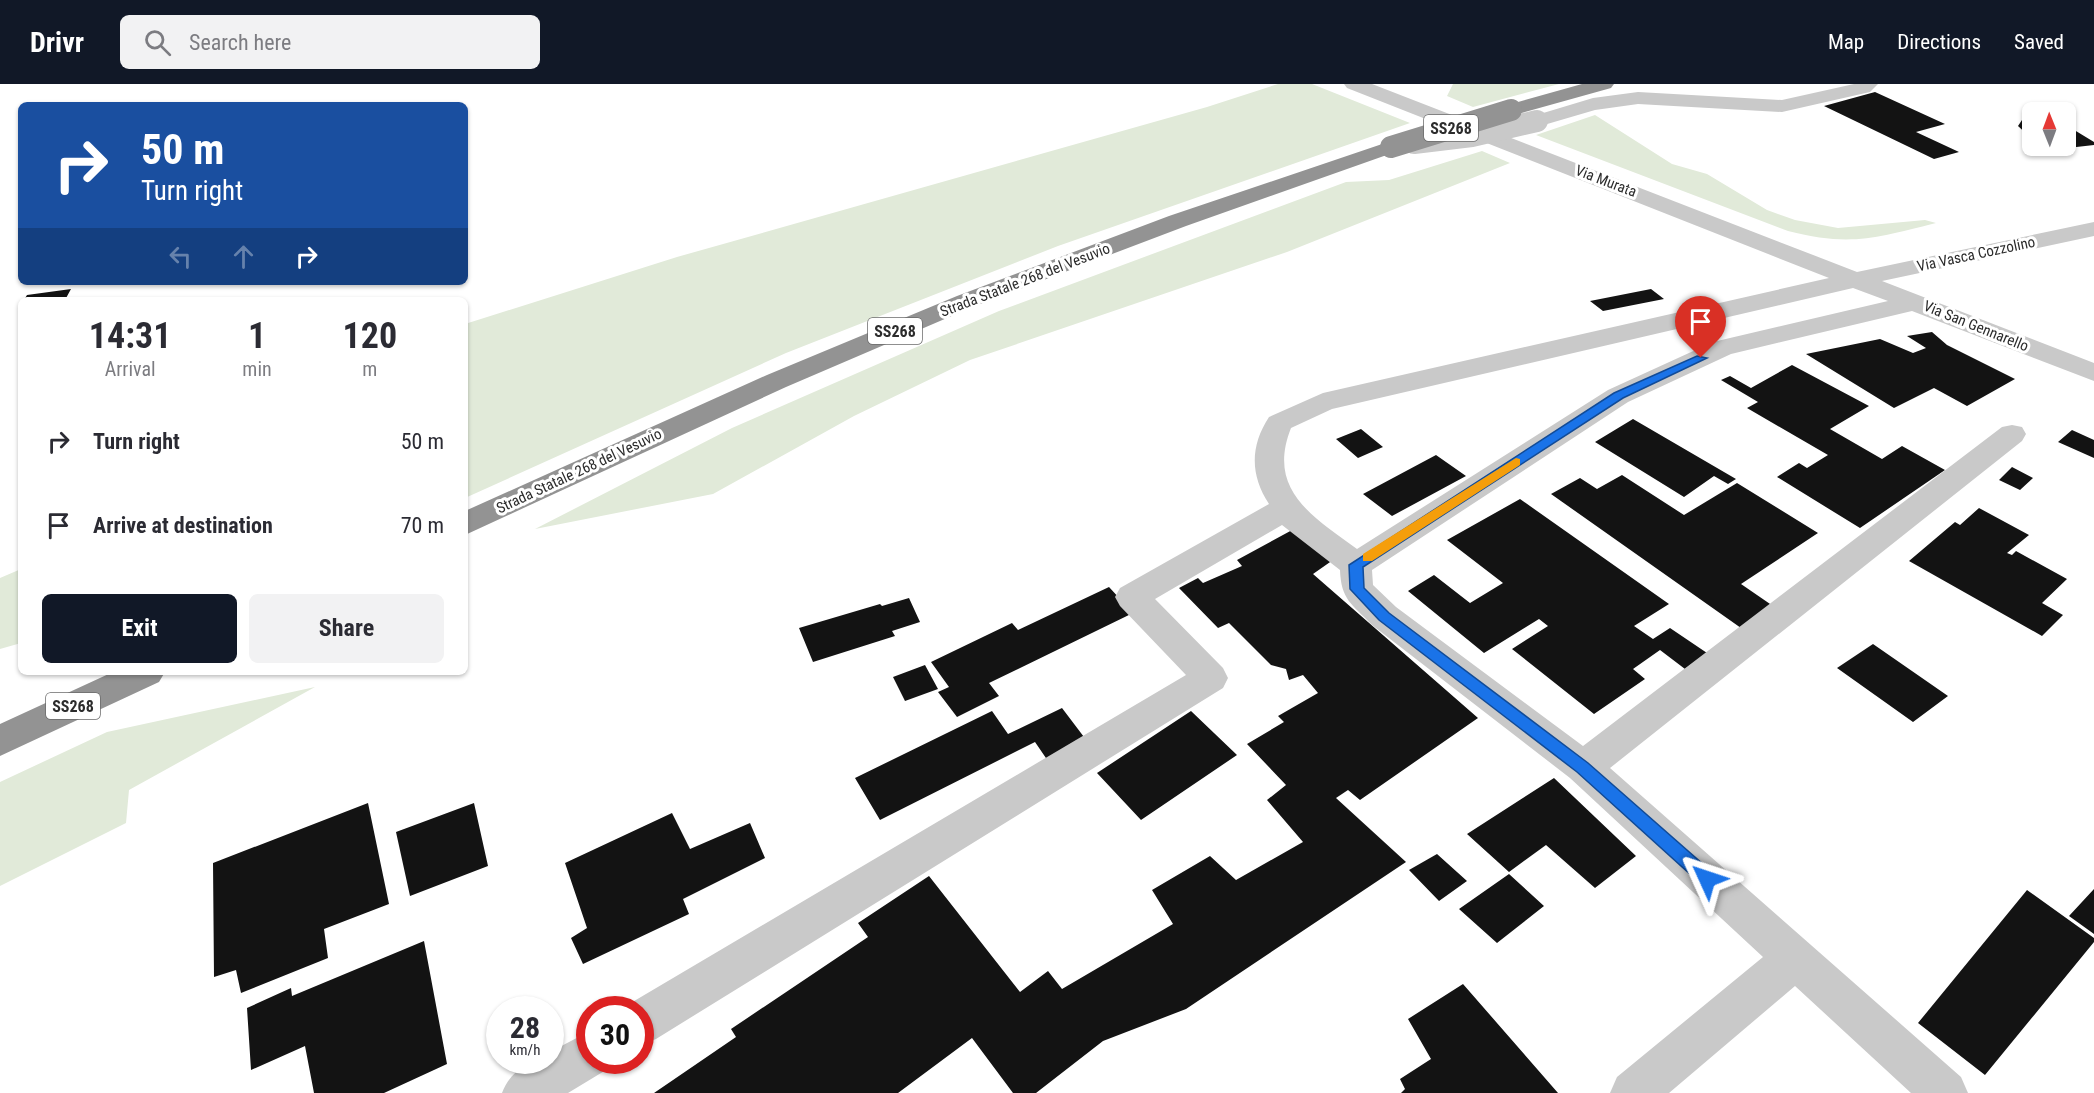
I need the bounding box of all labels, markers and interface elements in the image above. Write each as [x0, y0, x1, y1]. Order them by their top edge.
search box [120, 15, 540, 69]
text: Drivr [30, 26, 84, 59]
icon: search [141, 26, 174, 59]
text: Search here [189, 30, 291, 55]
text: Map [1828, 30, 1864, 54]
text: Directions [1897, 30, 1981, 54]
text: Saved [2014, 30, 2064, 54]
north arrow [2022, 102, 2076, 156]
map controls [2022, 102, 2076, 156]
road number: SS268 [1424, 115, 1478, 141]
text: 50 m [141, 125, 224, 174]
icon: right [42, 126, 120, 204]
street label: Via Murata [1573, 161, 1639, 201]
text: Turn right [141, 175, 243, 207]
street label: Via Vasca Cozzolino [1915, 233, 2037, 275]
street label: Strada Statale 268 del Vesuvio [938, 239, 1112, 321]
icon: left [164, 240, 197, 273]
icon: ahead [227, 240, 260, 273]
icon: right [290, 240, 323, 273]
pin [1675, 296, 1726, 358]
street label: Via San Gennarello [1921, 297, 2031, 355]
icon: arrive [1684, 305, 1717, 338]
text: 14:31 [89, 315, 171, 357]
text: 1 [248, 315, 266, 357]
text: 120 [343, 315, 397, 357]
road number: SS268 [868, 318, 922, 344]
text: Arrival [105, 357, 156, 381]
text: min [242, 357, 272, 381]
text: m [362, 357, 377, 381]
icon: right [42, 425, 75, 458]
street label: Strada Statale 268 del Vesuvio [493, 425, 665, 517]
text: Turn right [93, 429, 180, 454]
text: 50 m [401, 429, 444, 454]
icon: arrive [42, 509, 75, 542]
text: Arrive at destination [93, 513, 273, 538]
text: 70 m [401, 513, 444, 538]
button: Exit [42, 594, 237, 663]
button: Share [249, 594, 444, 663]
road number: SS268 [46, 693, 100, 719]
position arrow [1675, 847, 1739, 911]
speed limit sign: 30 [576, 996, 654, 1074]
text: 28 [510, 1010, 540, 1045]
text: km/h [510, 1041, 540, 1059]

